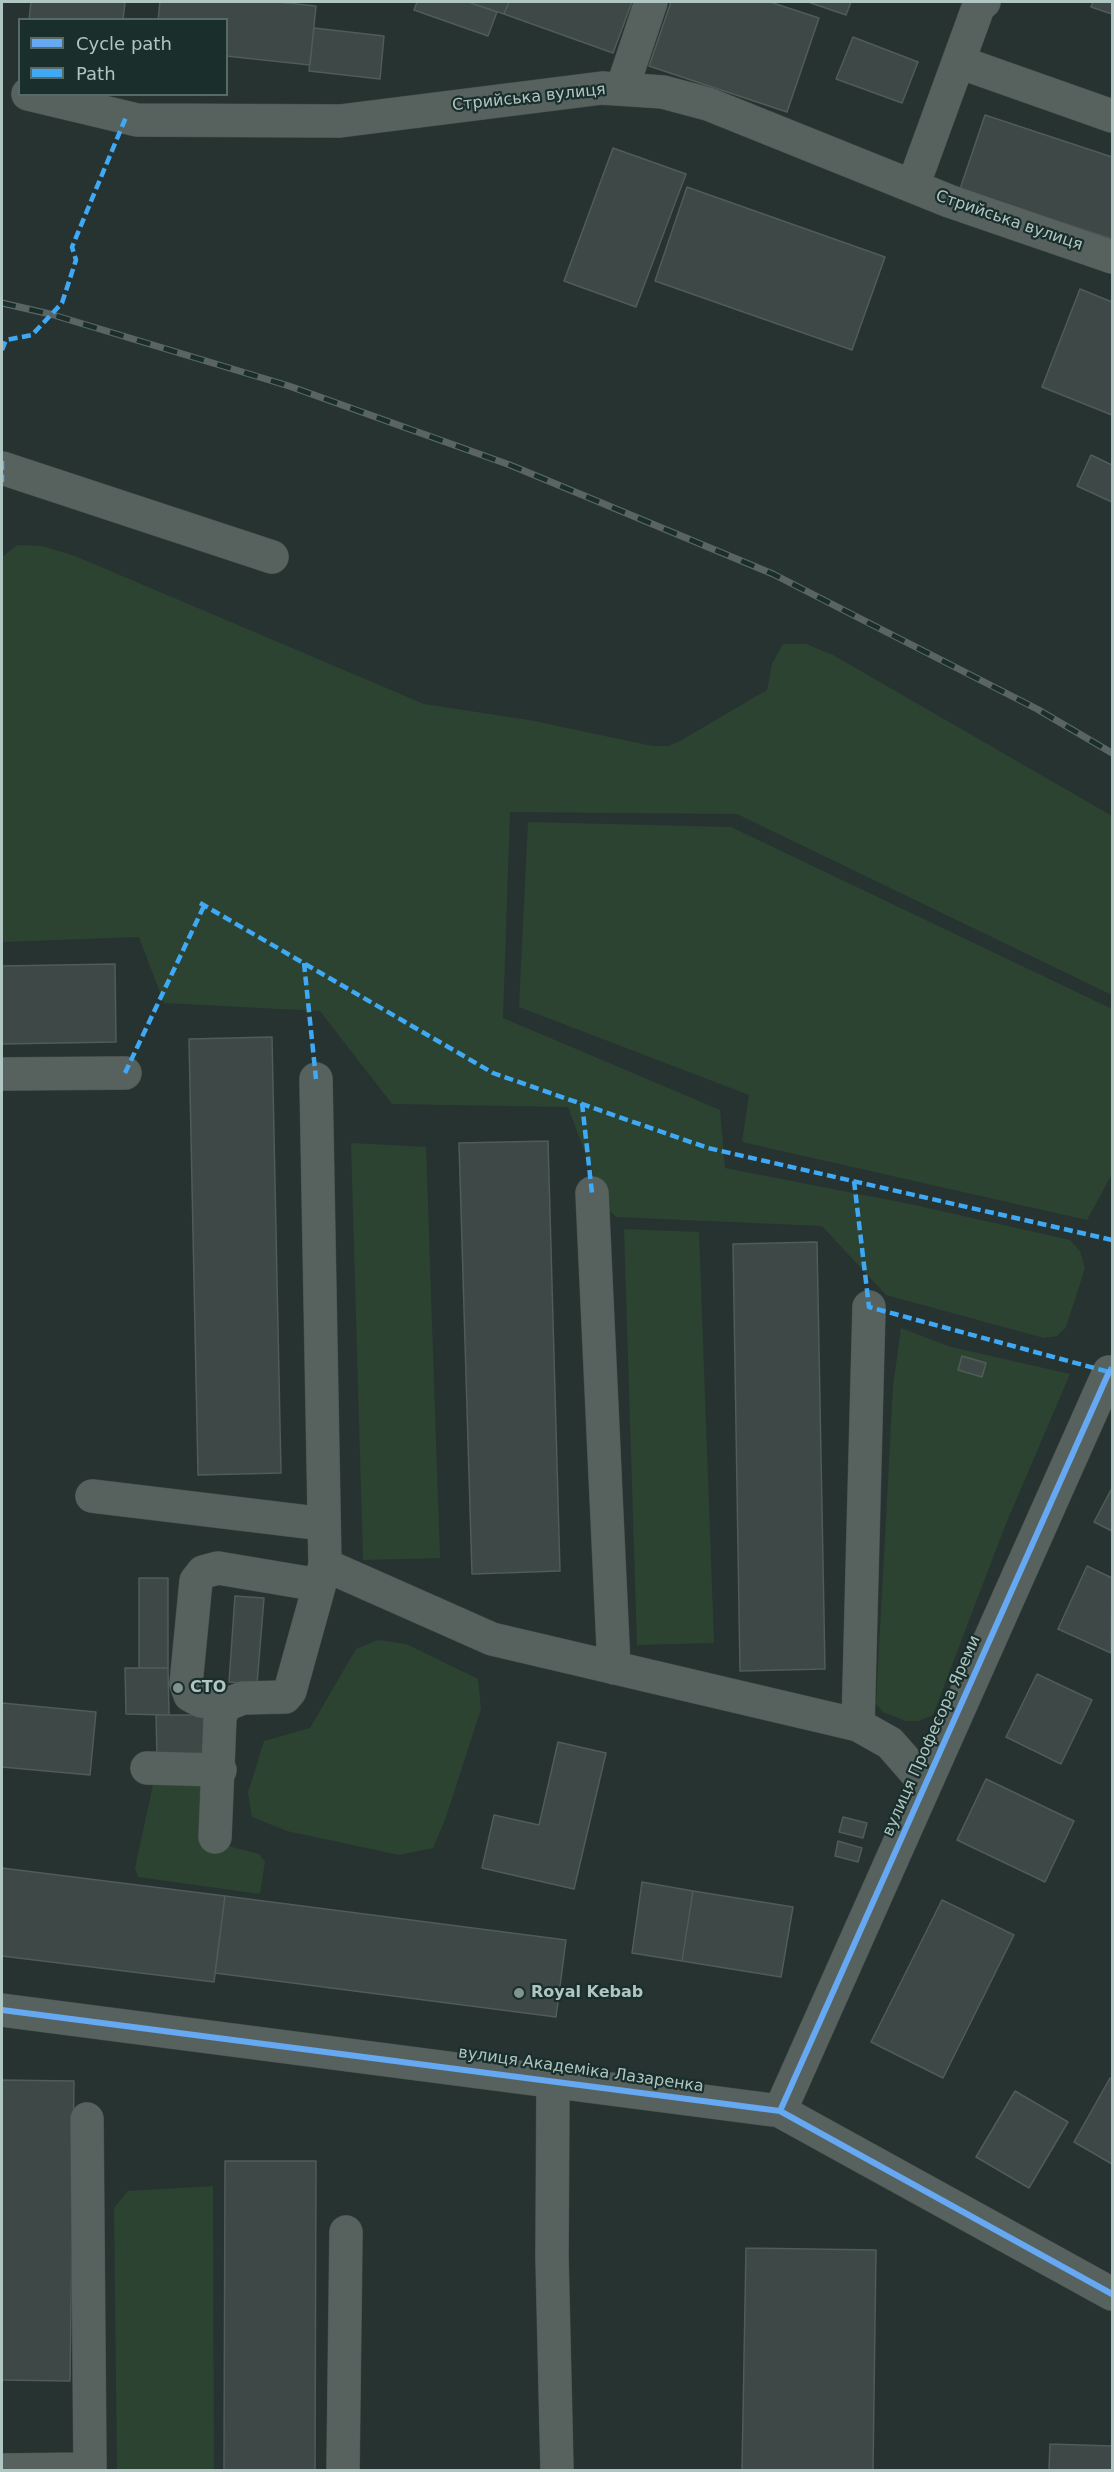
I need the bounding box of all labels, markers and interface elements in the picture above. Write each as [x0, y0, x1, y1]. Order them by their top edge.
legend [18, 18, 228, 96]
text: Cycle path [76, 33, 172, 54]
text: Path [76, 63, 116, 84]
street label: Стрийська вулиця [451, 80, 607, 116]
street label: Стрийська вулиця [933, 187, 1085, 255]
street label: вулиця Професора Яреми [879, 1633, 985, 1839]
place label: СТО [190, 1678, 226, 1698]
marker: СТО [171, 1681, 185, 1695]
place label: Royal Kebab [531, 1983, 643, 2003]
marker: Royal Kebab [512, 1986, 526, 2000]
street label: вулиця Академіка Лазаренка [457, 2043, 705, 2097]

